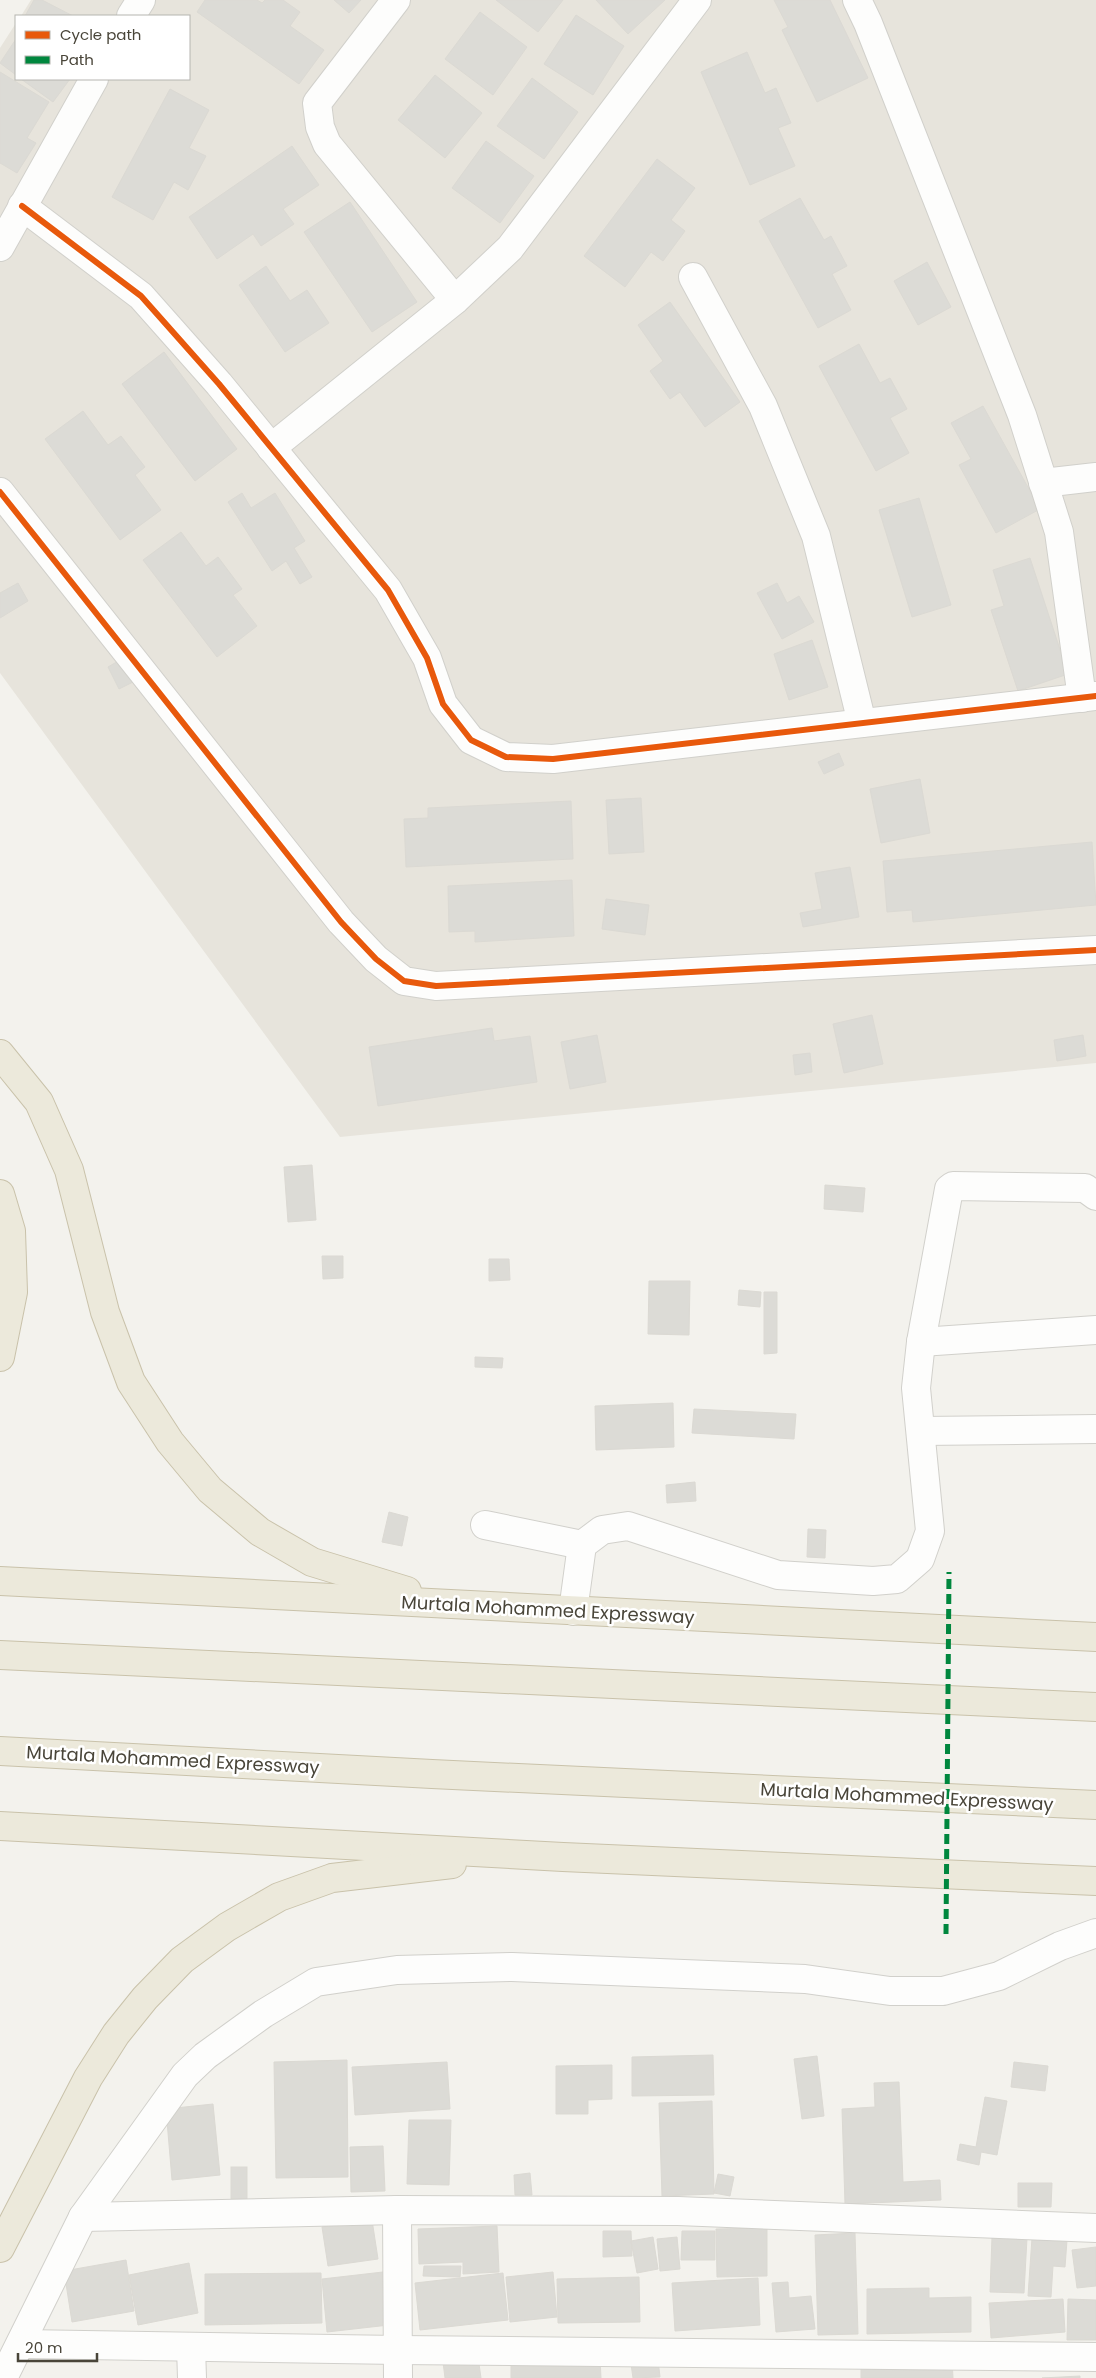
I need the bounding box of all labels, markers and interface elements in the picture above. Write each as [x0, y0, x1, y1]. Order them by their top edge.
legend [15, 15, 190, 80]
text: Cycle path [60, 24, 141, 45]
text: Path [60, 49, 94, 70]
street label: Murtala Mohammed Expressway [401, 1589, 695, 1630]
street label: Murtala Mohammed Expressway [26, 1739, 320, 1780]
street label: Murtala Mohammed Expressway [760, 1776, 1054, 1817]
scale bar [18, 2330, 96, 2362]
text: 20 m [25, 2337, 63, 2358]

